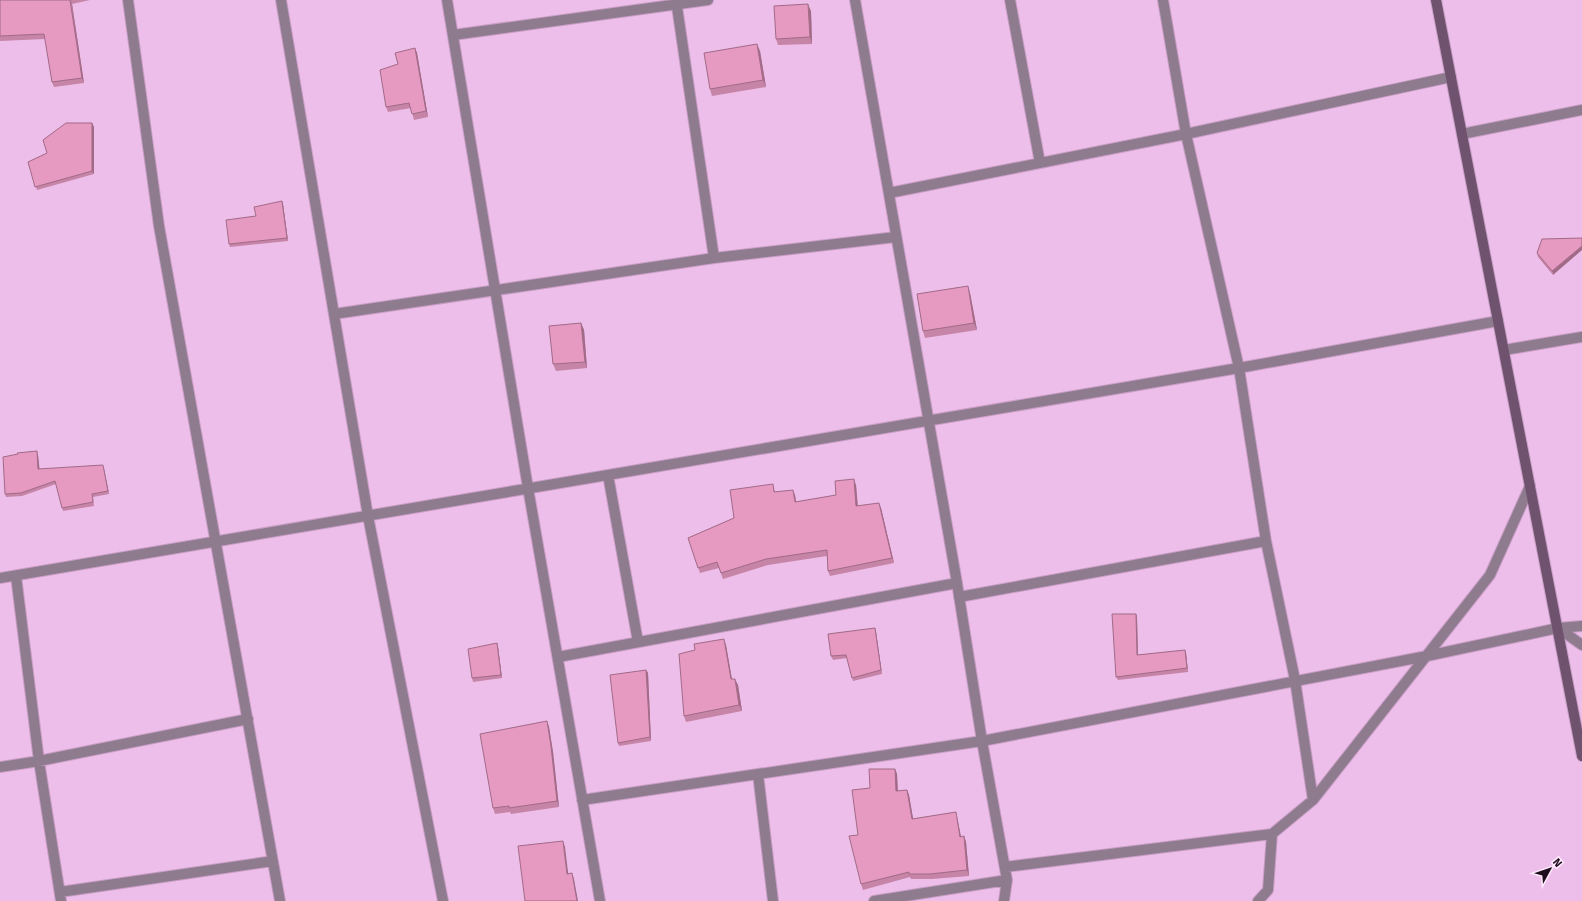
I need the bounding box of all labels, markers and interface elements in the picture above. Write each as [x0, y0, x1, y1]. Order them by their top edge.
north arrow [1530, 849, 1570, 889]
text: N [1550, 856, 1565, 870]

